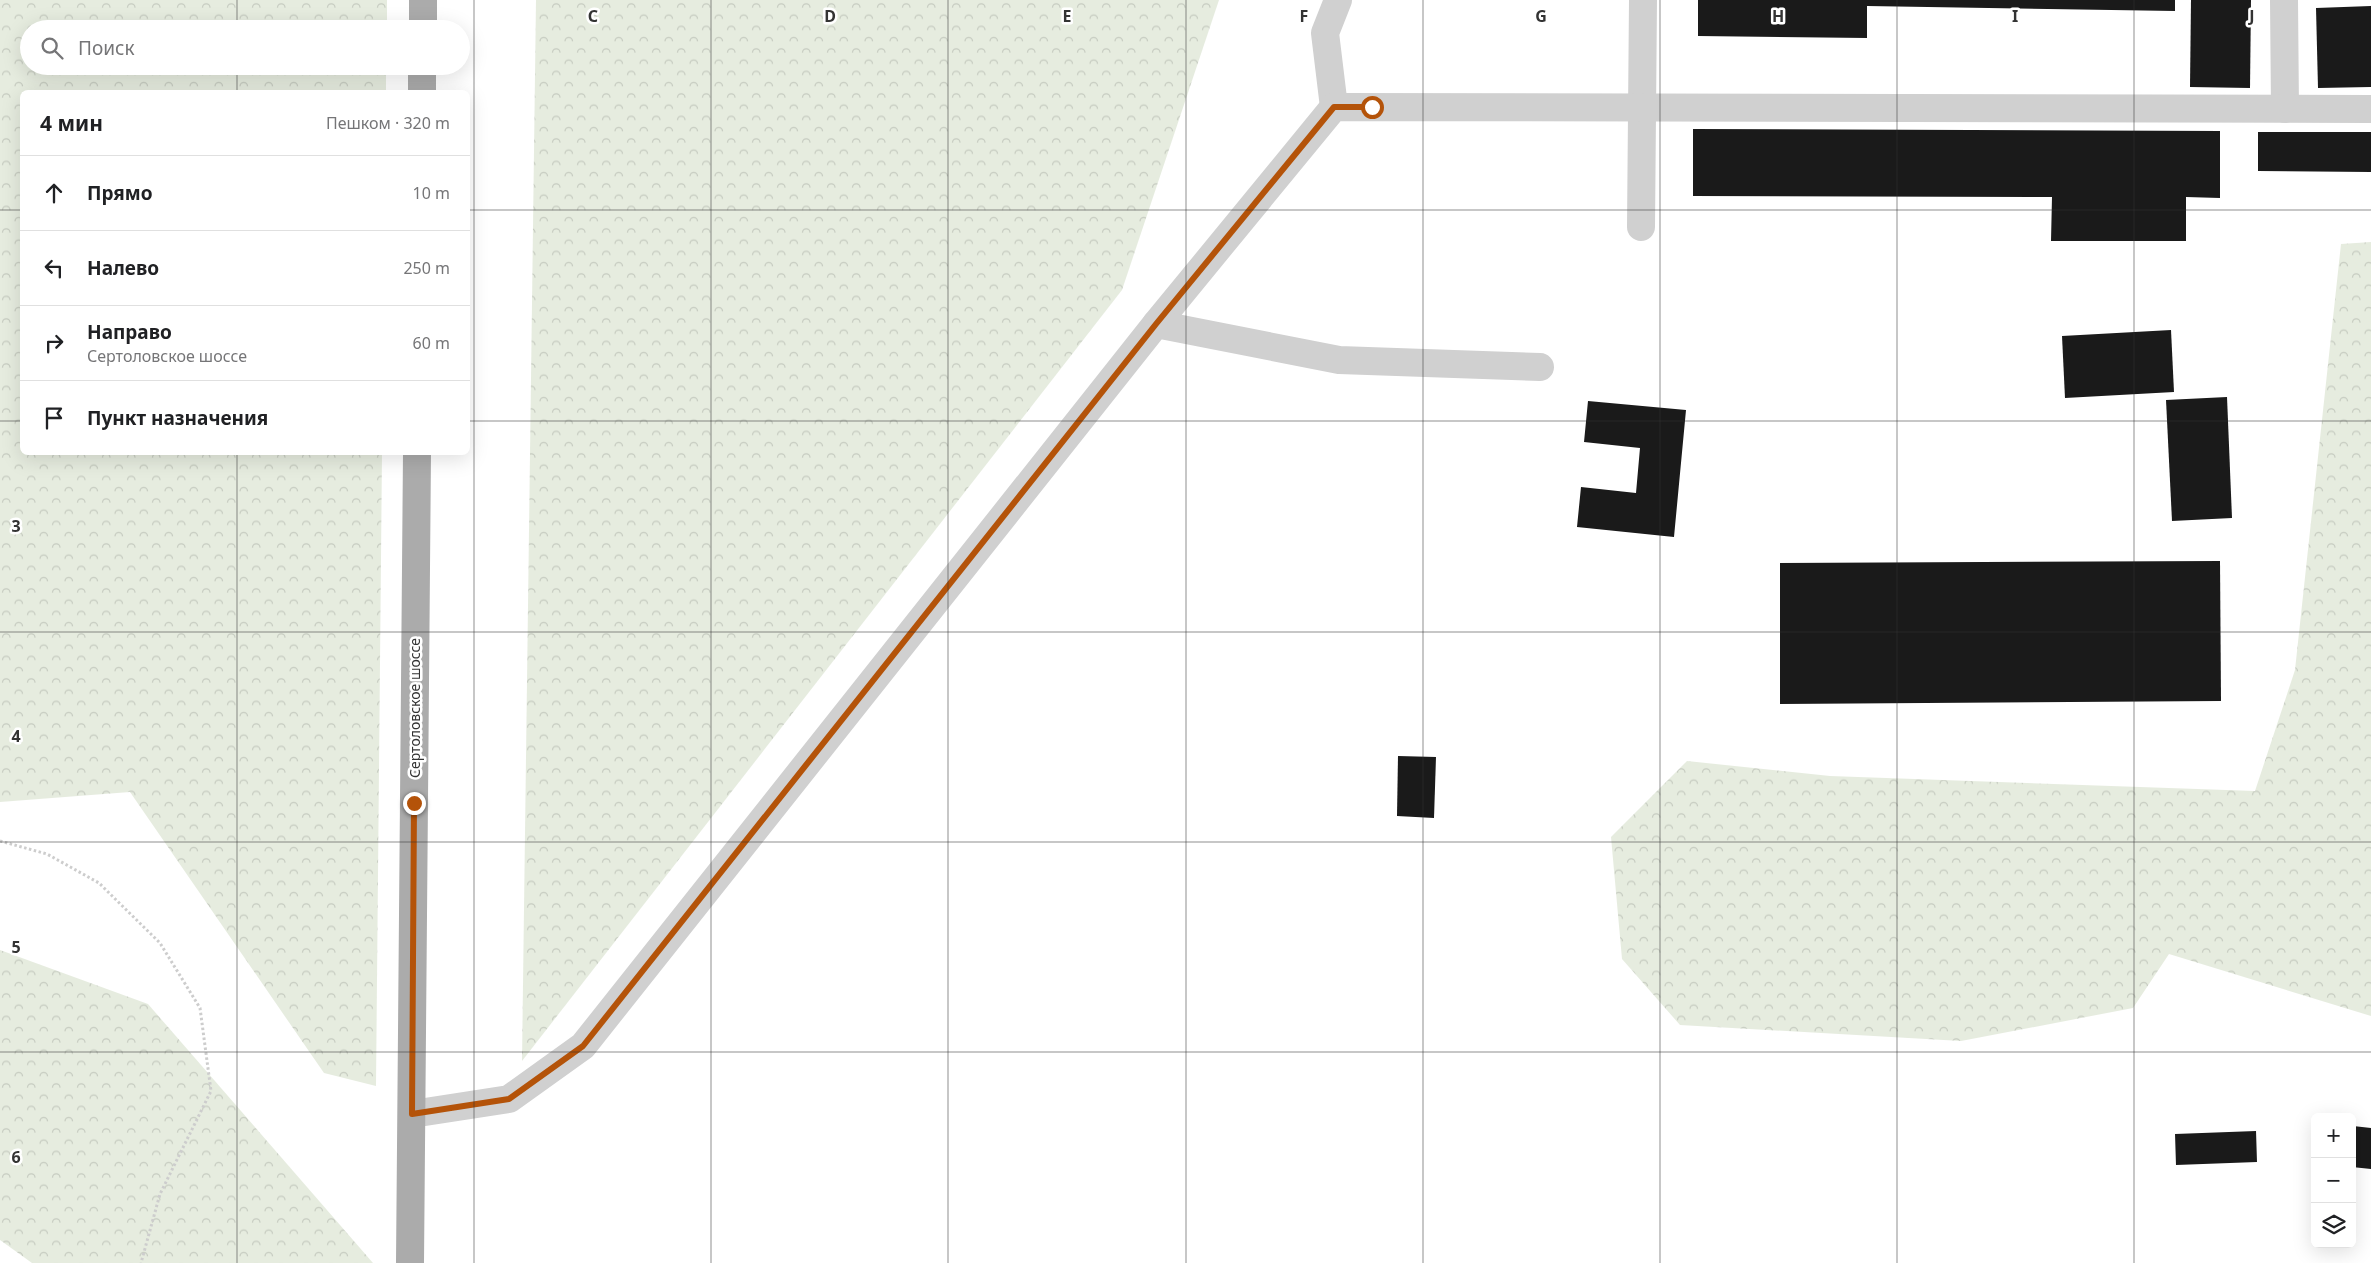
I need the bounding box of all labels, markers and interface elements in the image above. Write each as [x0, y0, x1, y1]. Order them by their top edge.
text: C [588, 5, 598, 27]
text: D [824, 5, 836, 27]
text: E [1063, 5, 1072, 27]
text: F [1300, 5, 1308, 27]
text: G [1535, 5, 1547, 27]
text: H [1772, 5, 1784, 27]
text: I [2012, 5, 2018, 27]
text: J [2247, 5, 2255, 27]
search box [20, 20, 470, 75]
icon: search [38, 34, 66, 62]
text: Поиск [78, 35, 134, 61]
route start [1361, 96, 1384, 119]
text: 4 мин [40, 109, 103, 137]
text: Пешком · 320 m [326, 112, 450, 134]
icon: ahead [40, 179, 68, 207]
text: Прямо [87, 180, 153, 206]
text: 10 m [413, 182, 450, 204]
icon: left [40, 254, 68, 282]
text: Налево [87, 255, 159, 281]
text: 250 m [403, 257, 450, 279]
text: Направо [87, 319, 172, 345]
icon: right [40, 329, 68, 357]
text: 60 m [413, 332, 450, 354]
text: Сертоловское шоссе [87, 345, 247, 367]
icon: arrive [40, 404, 68, 432]
text: Пункт назначения [87, 405, 268, 431]
text: 3 [11, 515, 21, 537]
street label: Сертоловское шоссе [405, 638, 424, 778]
text: 4 [11, 725, 21, 747]
route end [403, 792, 426, 815]
text: 5 [11, 936, 21, 958]
map controls [2311, 1113, 2356, 1248]
button: + [2311, 1113, 2356, 1158]
text: 6 [11, 1146, 21, 1168]
button: − [2311, 1158, 2356, 1203]
button: layers [2311, 1203, 2356, 1248]

